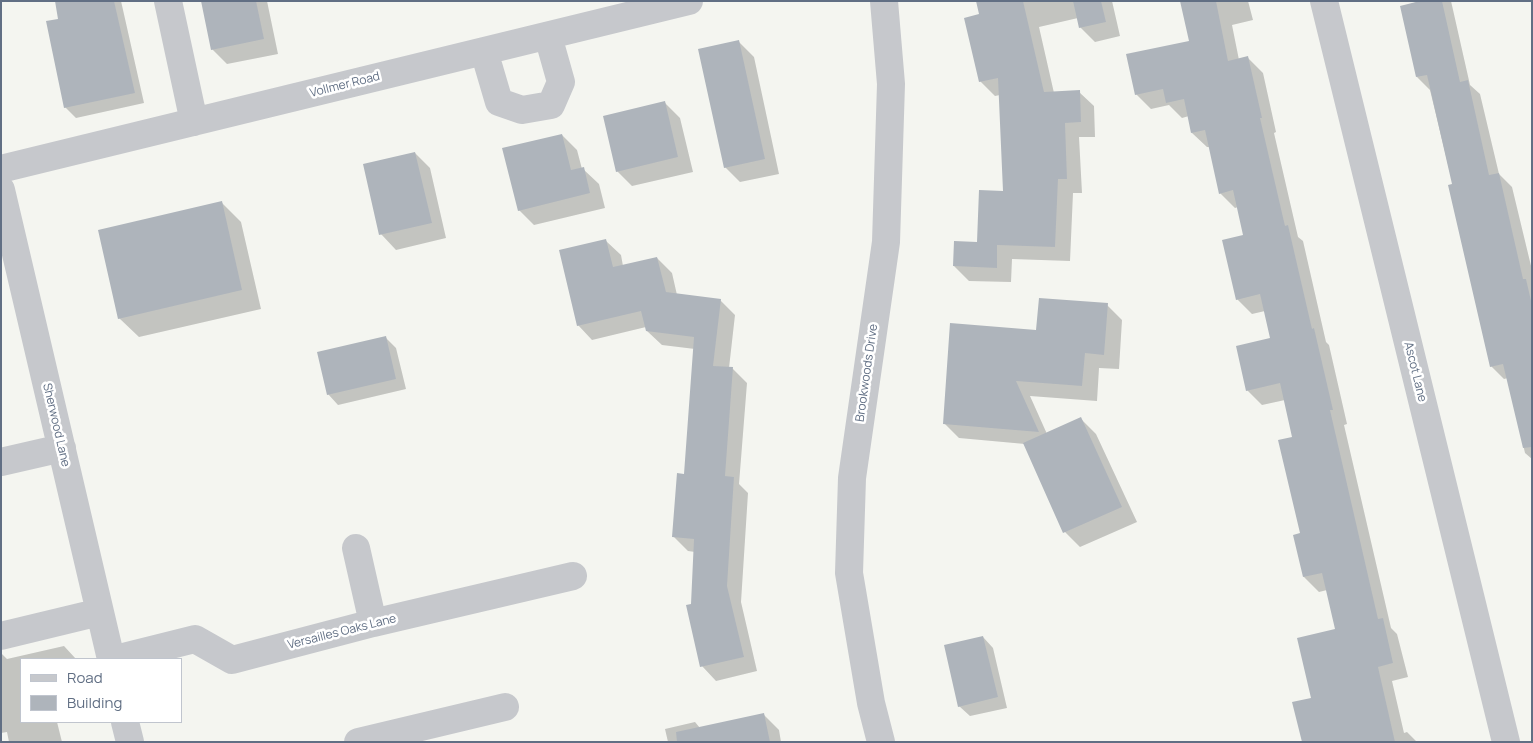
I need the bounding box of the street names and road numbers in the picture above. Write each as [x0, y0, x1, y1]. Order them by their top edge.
street label: Vollmer Road [309, 69, 381, 101]
street label: Brookwoods Drive [853, 323, 881, 423]
street label: Ascot Lane [1401, 340, 1429, 404]
street label: Sherwood Lane [39, 382, 73, 468]
street label: Versailles Oaks Lane [286, 612, 398, 652]

